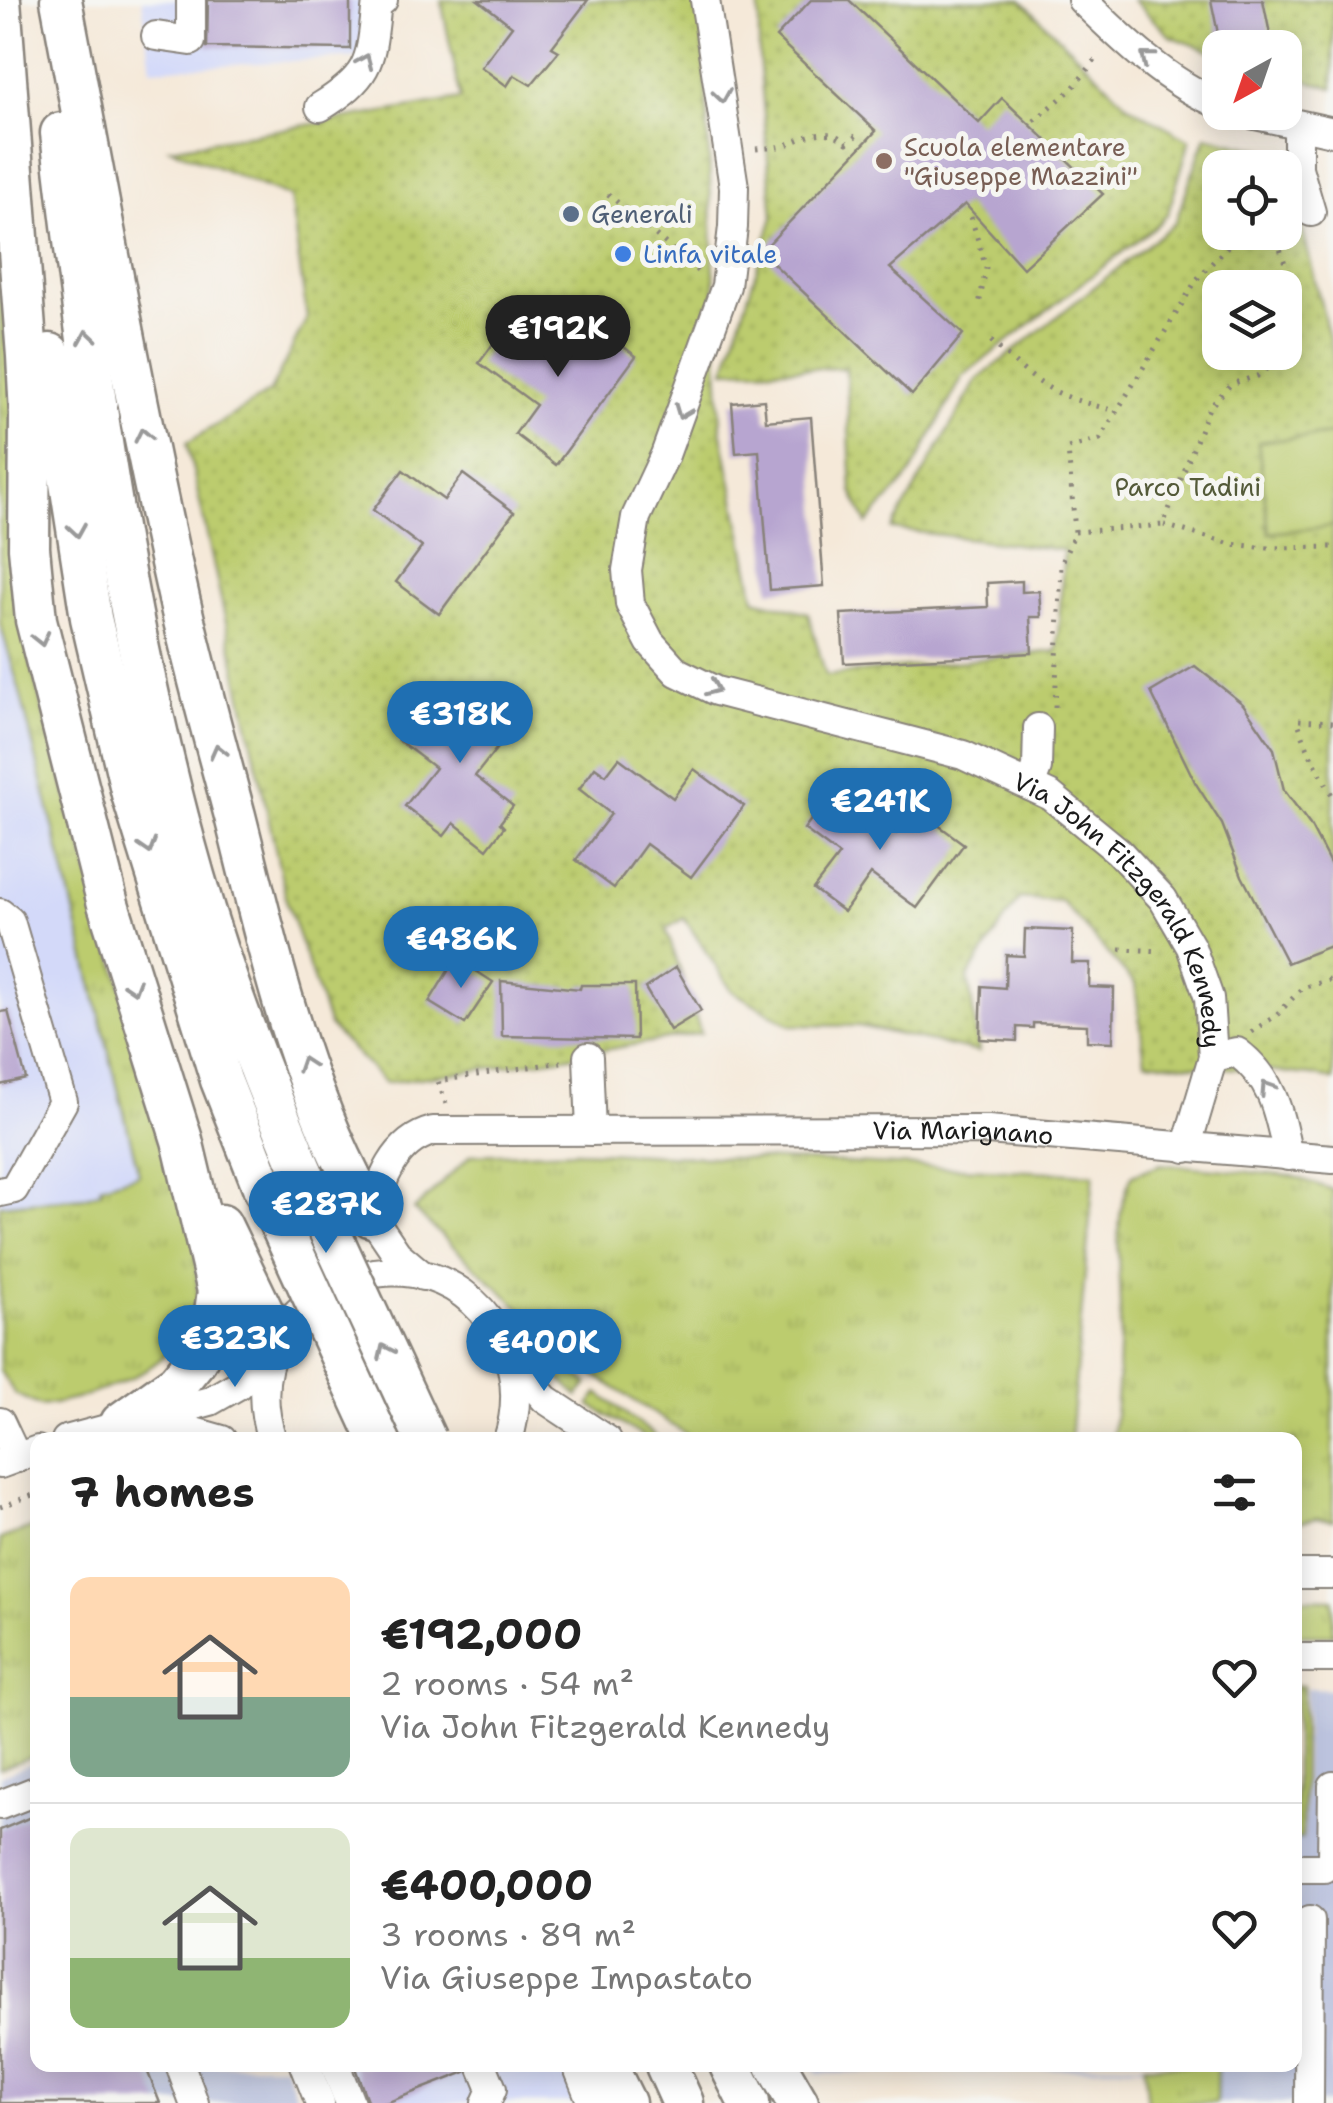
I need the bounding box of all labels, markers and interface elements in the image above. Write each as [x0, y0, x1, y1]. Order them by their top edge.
north arrow [1202, 30, 1302, 130]
map controls [1202, 30, 1302, 370]
one-way arrow [1140, 52, 1158, 70]
one-way arrow [354, 53, 374, 71]
one-way arrow [710, 88, 731, 104]
place label: Scuola elementare "Giuseppe Mazzini" [904, 130, 1138, 193]
marker: Scuola elementare "Giuseppe Mazzini" [873, 150, 895, 172]
button: locate [1202, 150, 1302, 250]
place label: Generali [591, 197, 693, 231]
marker: Generali [560, 203, 582, 225]
place label: Linfa vitale [643, 237, 777, 271]
marker: Linfa vitale [612, 243, 634, 265]
button: layers [1202, 270, 1302, 370]
pin: €192K [488, 295, 628, 380]
text: €192K [507, 306, 609, 349]
one-way arrow [77, 329, 98, 346]
one-way arrow [673, 402, 693, 420]
one-way arrow [134, 427, 155, 444]
park label: Parco Tadini [1115, 470, 1261, 504]
one-way arrow [65, 522, 86, 539]
one-way arrow [29, 630, 50, 647]
one-way arrow [703, 677, 721, 697]
pin: €318K [390, 681, 530, 766]
text: €318K [409, 692, 511, 735]
one-way arrow [208, 743, 229, 760]
street label: Via John Fitzgerald Kennedy [1008, 764, 1229, 1049]
pin: €241K [810, 768, 950, 853]
text: €241K [830, 779, 930, 822]
one-way arrow [136, 838, 157, 855]
pin: €486K [391, 906, 531, 991]
text: €486K [405, 917, 517, 960]
one-way arrow [121, 977, 142, 994]
one-way arrow [296, 1057, 316, 1074]
one-way arrow [1261, 1081, 1280, 1099]
street label: Via Marignano [873, 1113, 1055, 1152]
pin: €287K [256, 1171, 396, 1256]
text: €287K [271, 1182, 381, 1225]
pin: €323K [165, 1305, 305, 1390]
pin: €400K [474, 1309, 614, 1394]
text: €323K [180, 1316, 290, 1359]
text: €400K [488, 1320, 600, 1363]
one-way arrow [377, 1344, 397, 1362]
text: 7 homes [70, 1464, 255, 1520]
icon: filters [1207, 1465, 1262, 1520]
text: €192,000 [380, 1606, 582, 1662]
icon: home [150, 1617, 270, 1737]
icon: heart [1207, 1650, 1262, 1705]
text: 2 rooms · 54 m² [380, 1662, 634, 1705]
text: Via John Fitzgerald Kennedy [380, 1705, 830, 1748]
text: €400,000 [380, 1857, 593, 1913]
icon: home [150, 1868, 270, 1988]
icon: heart [1207, 1901, 1262, 1956]
text: 3 rooms · 89 m² [380, 1913, 636, 1956]
text: Via Giuseppe Impastato [380, 1956, 753, 1999]

